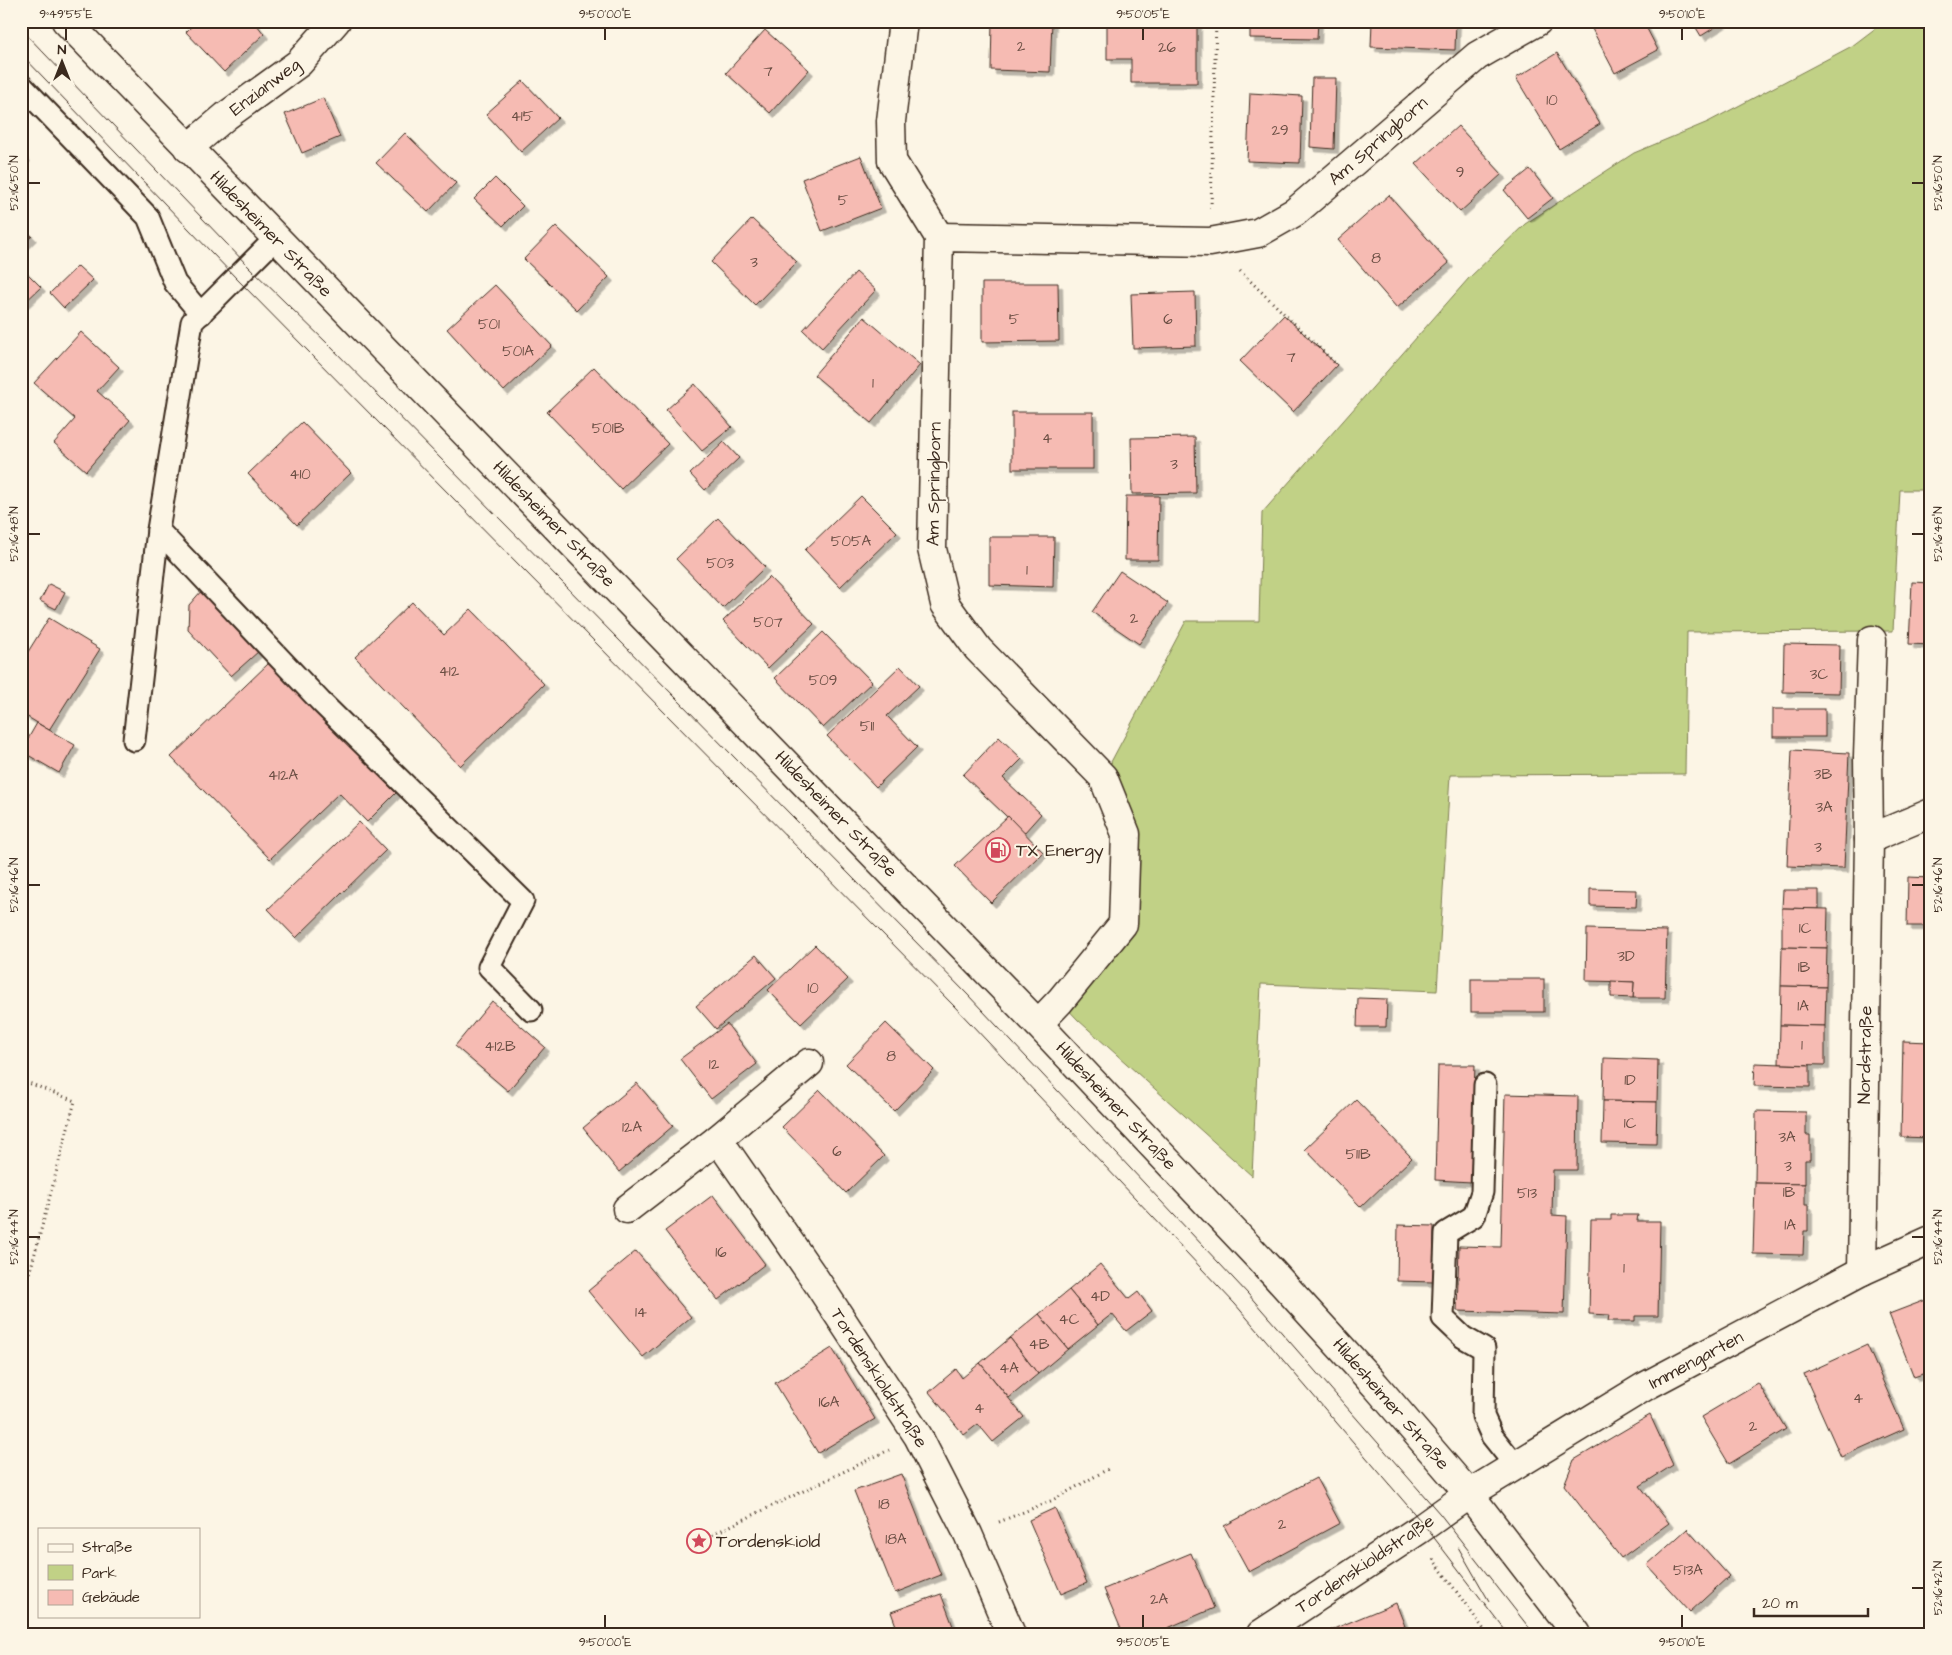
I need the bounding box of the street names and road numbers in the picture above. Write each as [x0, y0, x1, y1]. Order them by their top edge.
street label: Enzianweg [224, 52, 306, 123]
street label: Am Springborn [1323, 91, 1434, 192]
street label: Hildesheimer Straße [204, 165, 338, 303]
street label: Am Springborn [920, 422, 949, 546]
street label: Hildesheimer Straße [487, 455, 621, 593]
street label: Hildesheimer Straße [769, 745, 903, 883]
street label: Nordstraße [1852, 1005, 1878, 1104]
street label: Hildesheimer Straße [1050, 1036, 1182, 1176]
street label: Tordenskioldstraße [824, 1303, 934, 1453]
street label: Immengarten [1644, 1325, 1748, 1396]
street label: Hildesheimer Straße [1327, 1333, 1455, 1475]
street label: Tordenskioldstraße [1291, 1508, 1439, 1620]

